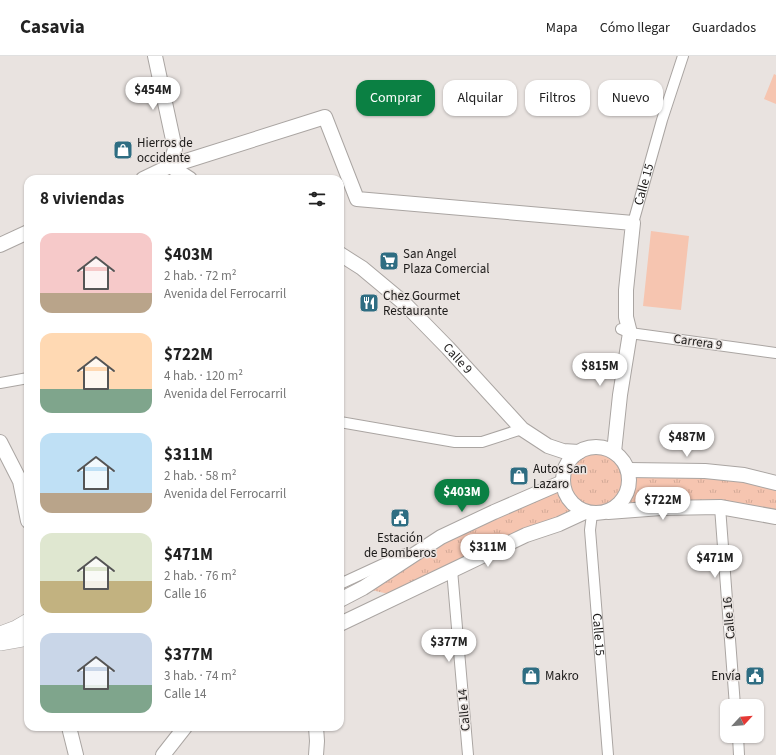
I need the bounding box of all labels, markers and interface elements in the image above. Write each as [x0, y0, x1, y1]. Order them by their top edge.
text: Casavia [20, 14, 85, 41]
text: Mapa [546, 18, 578, 38]
text: Cómo llegar [600, 18, 670, 38]
text: Guardados [692, 18, 756, 38]
pin: $454M [125, 77, 181, 111]
chip: Comprar [356, 80, 435, 116]
chip: Alquilar [443, 80, 517, 116]
chip: Filtros [525, 80, 590, 116]
chip: Nuevo [598, 80, 663, 116]
text: $454M [134, 81, 172, 99]
place label: Hierros de occidente [137, 134, 193, 167]
shop icon: Hierros de occidente [112, 139, 134, 161]
street label: Calle 15 [629, 162, 658, 207]
text: 8 viviendas [40, 187, 124, 211]
icon: filters [306, 188, 328, 210]
text: $403M [164, 243, 213, 267]
place label: San Angel Plaza Comercial [403, 245, 490, 278]
icon: home [72, 249, 120, 297]
supermarket icon: San Angel Plaza Comercial [378, 250, 400, 272]
text: 2 hab. · 72 m² [164, 267, 237, 285]
text: Avenida del Ferrocarril [164, 285, 286, 303]
place label: Chez Gourmet Restaurante [383, 287, 461, 320]
restaurant icon: Chez Gourmet Restaurante [358, 292, 380, 314]
street label: Carrera 9 [672, 330, 724, 354]
street label: Calle 9 [439, 339, 477, 378]
text: $722M [164, 343, 213, 367]
icon: home [72, 349, 120, 397]
pin: $815M [572, 353, 628, 387]
text: $815M [581, 357, 619, 375]
text: 4 hab. · 120 m² [164, 367, 243, 385]
text: Avenida del Ferrocarril [164, 385, 286, 403]
pin: $487M [659, 424, 715, 458]
text: $487M [668, 428, 706, 446]
text: $311M [164, 443, 213, 467]
icon: home [72, 449, 120, 497]
place label: Autos San Lazaro [533, 460, 587, 493]
shop icon: Autos San Lazaro [508, 465, 530, 487]
text: 2 hab. · 58 m² [164, 467, 237, 485]
pin: $403M [434, 479, 490, 513]
text: $403M [443, 483, 481, 501]
text: Avenida del Ferrocarril [164, 485, 286, 503]
pin: $722M [635, 487, 691, 521]
text: $722M [644, 491, 682, 509]
public building icon: Estación de Bomberos [389, 507, 411, 529]
place label: Estación de Bomberos [364, 529, 437, 562]
pin: $311M [460, 534, 516, 568]
text: $311M [469, 538, 507, 556]
text: $471M [164, 543, 213, 567]
pin: $471M [687, 545, 743, 579]
icon: home [72, 549, 120, 597]
text: $471M [696, 549, 734, 567]
text: 2 hab. · 76 m² [164, 567, 237, 585]
text: Calle 16 [164, 585, 207, 603]
street label: Calle 16 [718, 596, 740, 640]
street label: Calle 15 [588, 613, 609, 657]
pin: $377M [421, 629, 477, 663]
text: $377M [430, 633, 468, 651]
text: $377M [164, 643, 213, 667]
icon: home [72, 649, 120, 697]
shop icon: Makro [520, 665, 542, 687]
public building icon: Envía [744, 665, 766, 687]
text: 3 hab. · 74 m² [164, 667, 237, 685]
place label: Makro [545, 667, 579, 685]
place label: Envía [711, 667, 741, 685]
text: Calle 14 [164, 685, 207, 703]
street label: Calle 14 [453, 687, 475, 732]
north arrow [720, 699, 764, 743]
map controls [720, 699, 764, 743]

